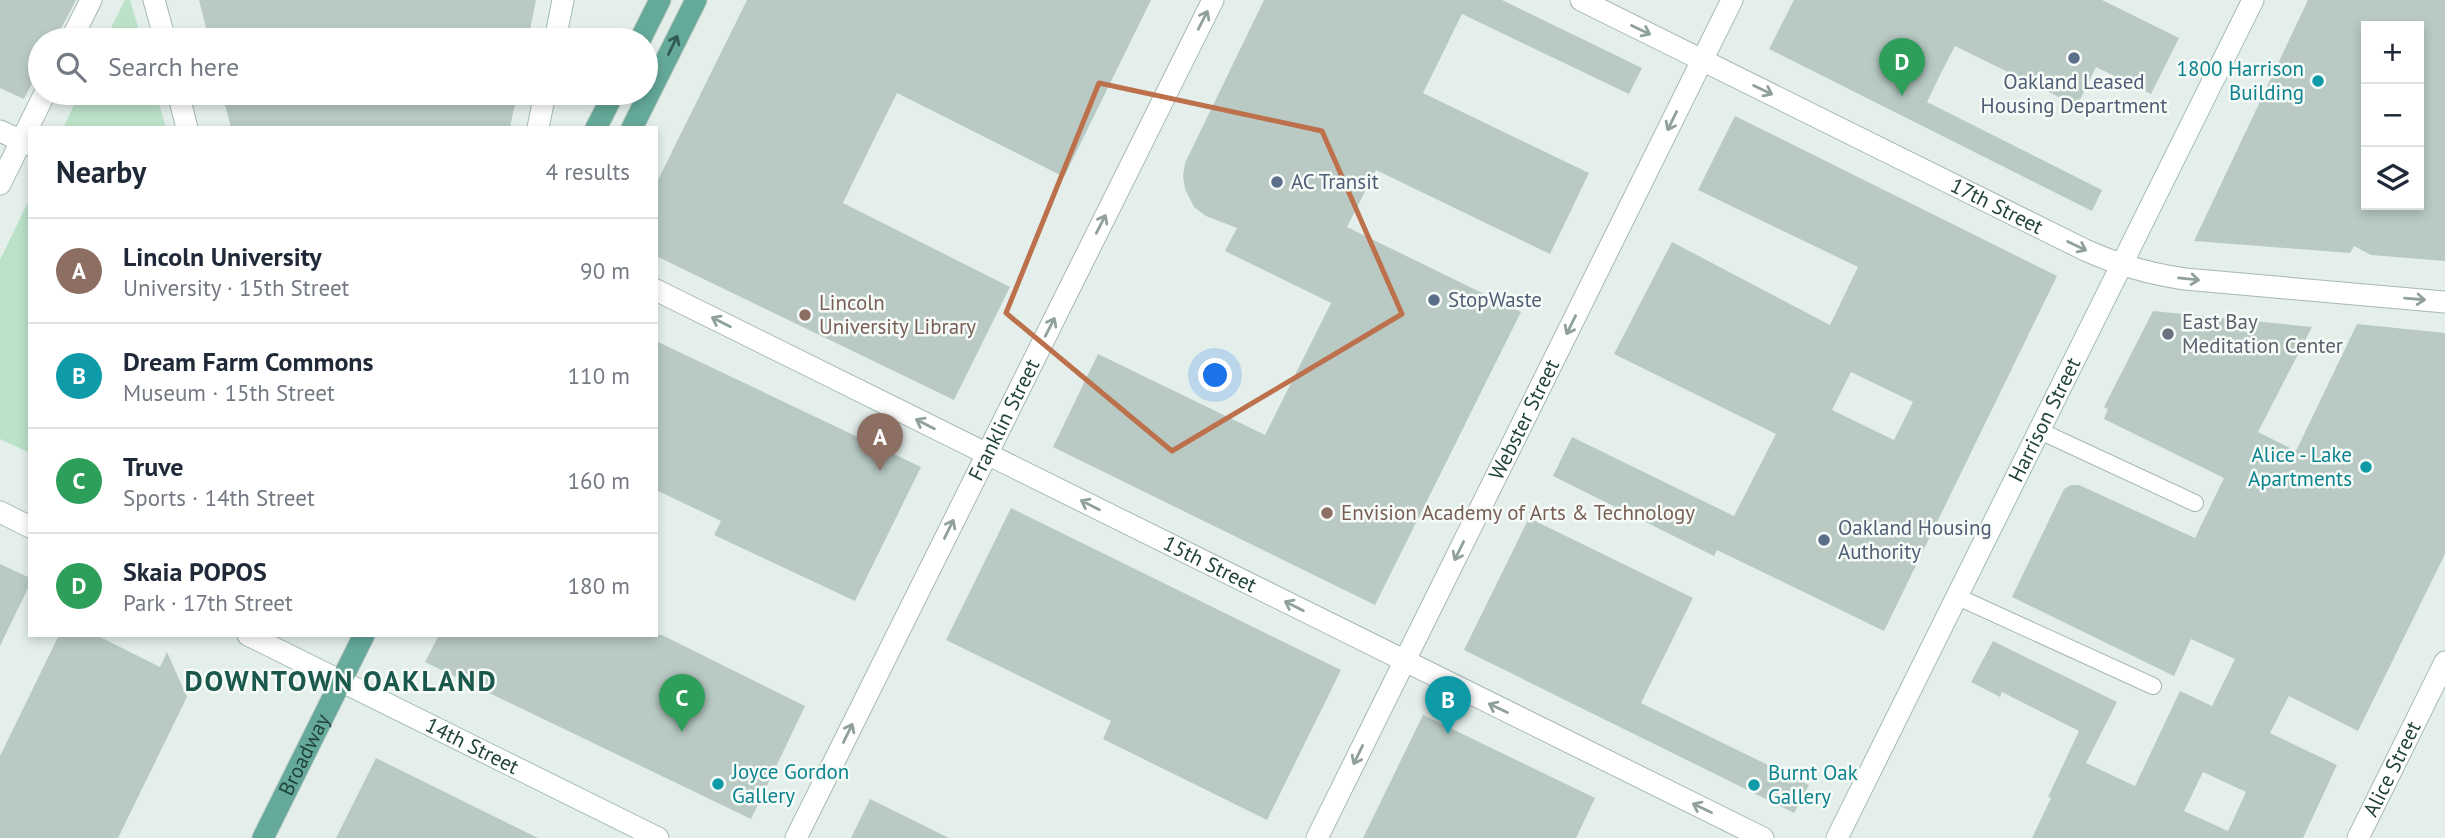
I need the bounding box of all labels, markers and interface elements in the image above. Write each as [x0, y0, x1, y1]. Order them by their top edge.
one-way arrow [1196, 10, 1210, 31]
map controls [2361, 21, 2424, 210]
button: + [2361, 21, 2424, 84]
one-way arrow [1630, 24, 1651, 37]
search box [28, 28, 658, 105]
one-way arrow [667, 35, 681, 56]
pin: D [1879, 38, 1925, 96]
icon: search [52, 48, 90, 86]
text: Search here [108, 50, 239, 83]
marker: Oakland Leased Housing Department [2066, 50, 2082, 66]
place label: 1800 Harrison Building [2177, 55, 2304, 106]
place label: Oakland Leased Housing Department [1981, 68, 2167, 119]
marker: 1800 Harrison Building [2310, 73, 2326, 89]
one-way arrow [1752, 84, 1773, 98]
button: − [2361, 84, 2424, 147]
one-way arrow [1664, 110, 1678, 131]
button: layers [2361, 147, 2424, 210]
text: Nearby [56, 152, 146, 191]
text: 4 results [546, 157, 630, 186]
place label: AC Transit [1291, 168, 1379, 195]
street label: 17th Street [1946, 171, 2048, 240]
marker: AC Transit [1269, 174, 1285, 190]
one-way arrow [1095, 214, 1109, 235]
text: Lincoln University [123, 240, 322, 273]
one-way arrow [2066, 240, 2087, 253]
text: A [72, 256, 86, 285]
text: 90 m [580, 256, 630, 285]
text: University · 15th Street [123, 273, 349, 302]
one-way arrow [2177, 273, 2199, 286]
place label: StopWaste [1448, 286, 1542, 313]
place label: Lincoln University Library [819, 289, 976, 340]
marker: StopWaste [1426, 292, 1442, 308]
one-way arrow [2403, 293, 2426, 306]
marker: Lincoln University Library [797, 307, 813, 323]
place label: East Bay Meditation Center [2182, 308, 2343, 359]
one-way arrow [1563, 314, 1577, 335]
one-way arrow [712, 315, 732, 329]
one-way arrow [1043, 317, 1057, 338]
marker: East Bay Meditation Center [2160, 326, 2176, 342]
text: Dream Farm Commons [123, 345, 373, 378]
street label: Harrison Street [2002, 353, 2086, 486]
street label: Franklin Street [962, 354, 1045, 485]
street label: Webster Street [1483, 354, 1565, 484]
your location [1198, 358, 1232, 392]
text: B [72, 361, 86, 390]
text: 110 m [568, 361, 630, 390]
text: Museum · 15th Street [123, 378, 335, 407]
pin: A [857, 413, 903, 471]
one-way arrow [915, 417, 936, 431]
place label: Alice - Lake Apartments [2248, 441, 2352, 492]
text: Truve [123, 450, 184, 483]
marker: Alice - Lake Apartments [2358, 459, 2374, 475]
text: C [73, 466, 85, 495]
text: 160 m [568, 466, 630, 495]
text: Sports · 14th Street [123, 483, 315, 512]
one-way arrow [1080, 497, 1101, 511]
place label: Envision Academy of Arts & Technology [1341, 499, 1695, 526]
marker: Envision Academy of Arts & Technology [1319, 505, 1335, 521]
place label: Oakland Housing Authority [1838, 514, 1992, 565]
one-way arrow [943, 519, 957, 540]
street label: 15th Street [1159, 529, 1261, 598]
marker: Oakland Housing Authority [1816, 532, 1832, 548]
one-way arrow [1451, 540, 1465, 561]
text: Skaia POPOS [123, 555, 267, 588]
text: D [72, 571, 86, 600]
text: 180 m [568, 571, 630, 600]
text: Park · 17th Street [123, 588, 293, 617]
one-way arrow [1284, 599, 1305, 613]
district label: DOWNTOWN OAKLAND [184, 662, 498, 699]
pin: C [659, 674, 705, 732]
pin: B [1425, 676, 1471, 734]
one-way arrow [1488, 701, 1509, 714]
street label: Broadway [272, 709, 336, 800]
street label: 14th Street [421, 711, 523, 780]
street label: Alice Street [2357, 717, 2427, 821]
one-way arrow [842, 723, 856, 744]
one-way arrow [1351, 744, 1365, 765]
place label: Joyce Gordon Gallery [731, 758, 849, 809]
place label: Burnt Oak Gallery [1768, 759, 1858, 810]
marker: Joyce Gordon Gallery [710, 776, 726, 792]
marker: Burnt Oak Gallery [1746, 777, 1762, 793]
one-way arrow [1692, 801, 1713, 814]

